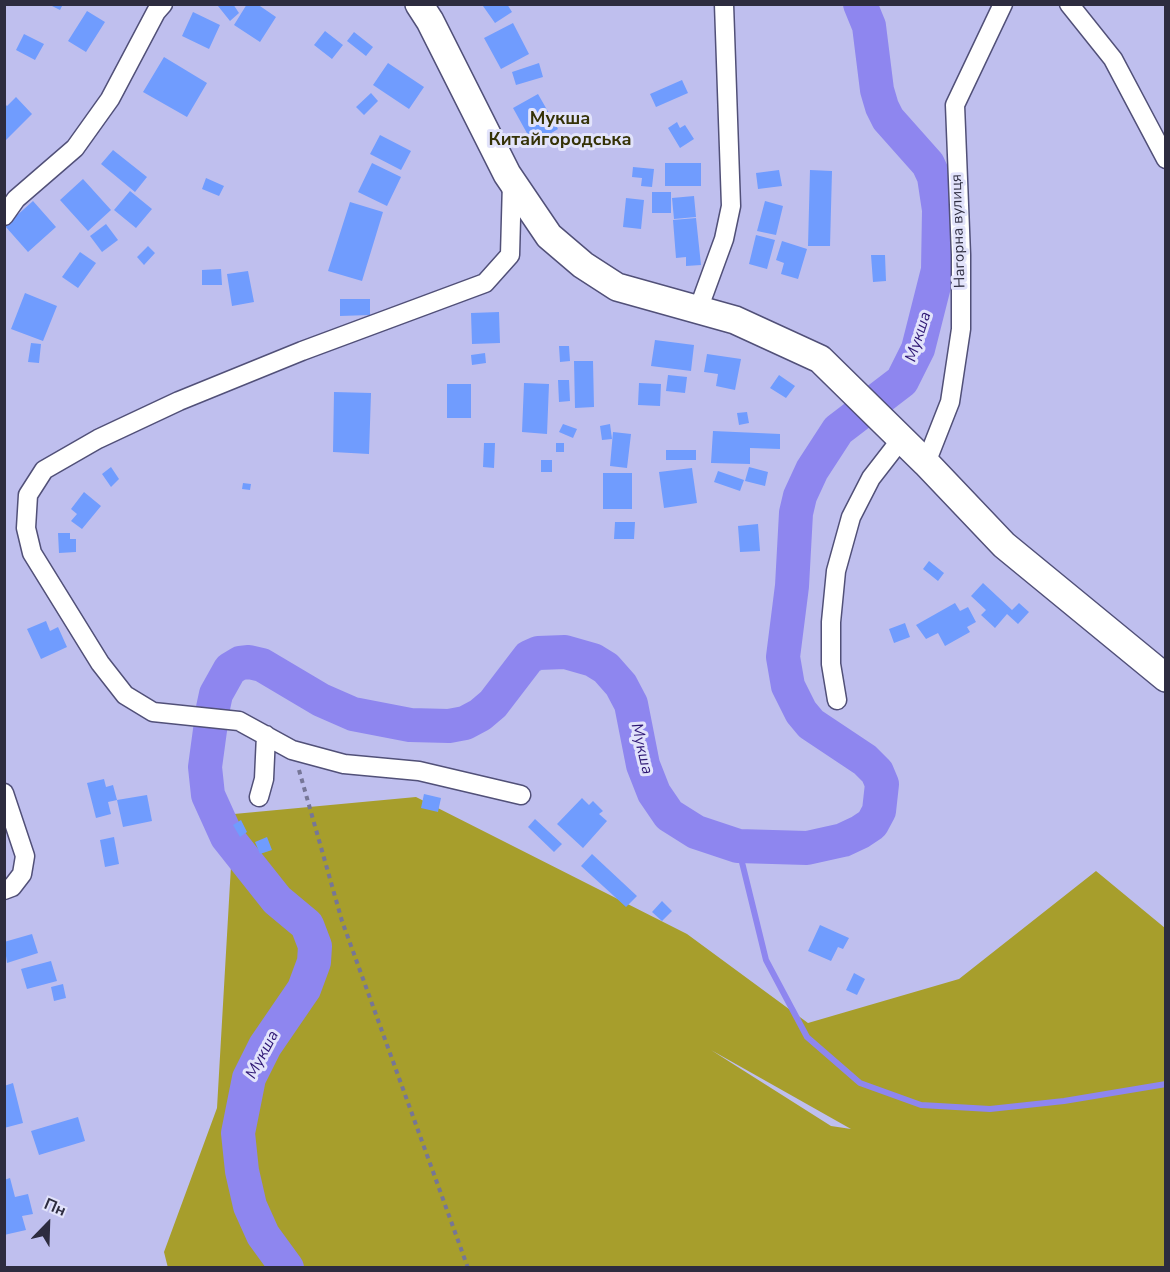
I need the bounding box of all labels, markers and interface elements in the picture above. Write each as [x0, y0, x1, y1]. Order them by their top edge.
district label: Мукша Китайгородська [488, 109, 632, 152]
street label: Нагорна вулиця [948, 174, 970, 288]
water label: Мукша [902, 309, 936, 365]
water label: Мукша [626, 722, 656, 776]
water label: Мукша [242, 1028, 284, 1082]
text: Пн [41, 1193, 69, 1222]
north arrow [18, 1194, 78, 1254]

